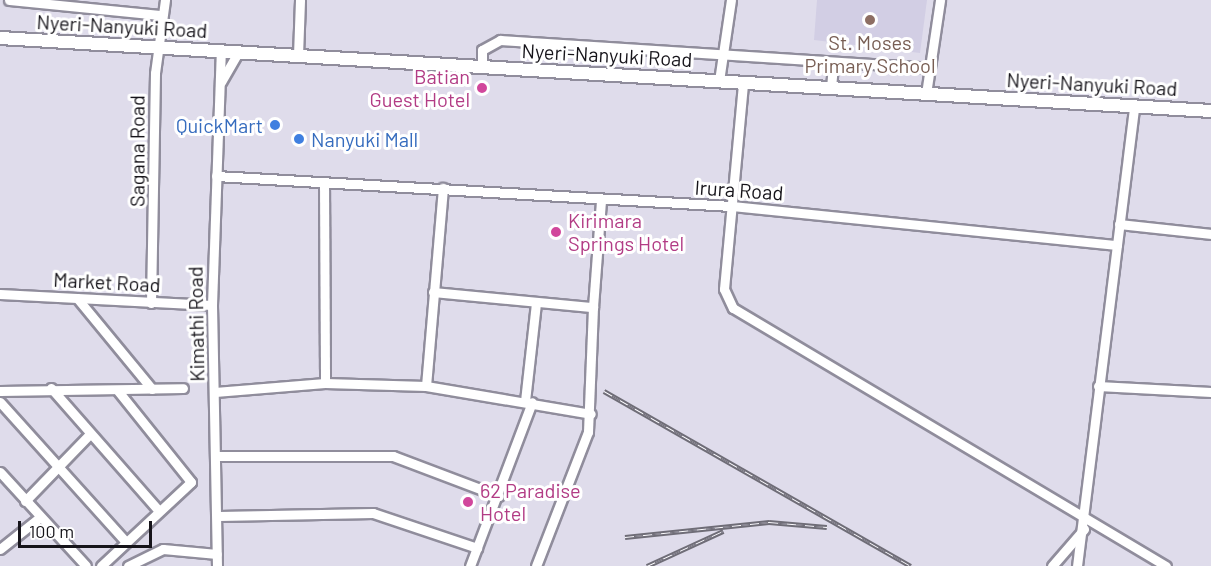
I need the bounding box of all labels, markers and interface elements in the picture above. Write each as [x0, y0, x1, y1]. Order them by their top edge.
street label: Nyeri-Nanyuki Road [36, 10, 208, 42]
marker: St. Moses Primary School [863, 13, 877, 27]
place label: St. Moses Primary School [804, 30, 936, 77]
street label: Nyeri-Nanyuki Road [521, 39, 693, 71]
place label: Batian Guest Hotel [370, 64, 470, 111]
street label: Nyeri-Nanyuki Road [1006, 68, 1178, 100]
marker: Batian Guest Hotel [475, 81, 489, 95]
street label: Sagana Road [125, 95, 149, 207]
place label: QuickMart [176, 113, 263, 137]
marker: QuickMart [268, 118, 282, 132]
place label: Nanyuki Mall [311, 127, 418, 151]
marker: Nanyuki Mall [292, 132, 306, 146]
street label: Irura Road [694, 175, 784, 205]
place label: Kirimara Springs Hotel [568, 208, 684, 255]
marker: Kirimara Springs Hotel [549, 225, 563, 239]
street label: Kimathi Road [183, 266, 209, 382]
street label: Market Road [53, 267, 161, 297]
place label: 62 Paradise Hotel [480, 478, 581, 525]
marker: 62 Paradise Hotel [461, 495, 475, 509]
scale bar [21, 509, 154, 547]
text: 100 m [29, 520, 74, 542]

